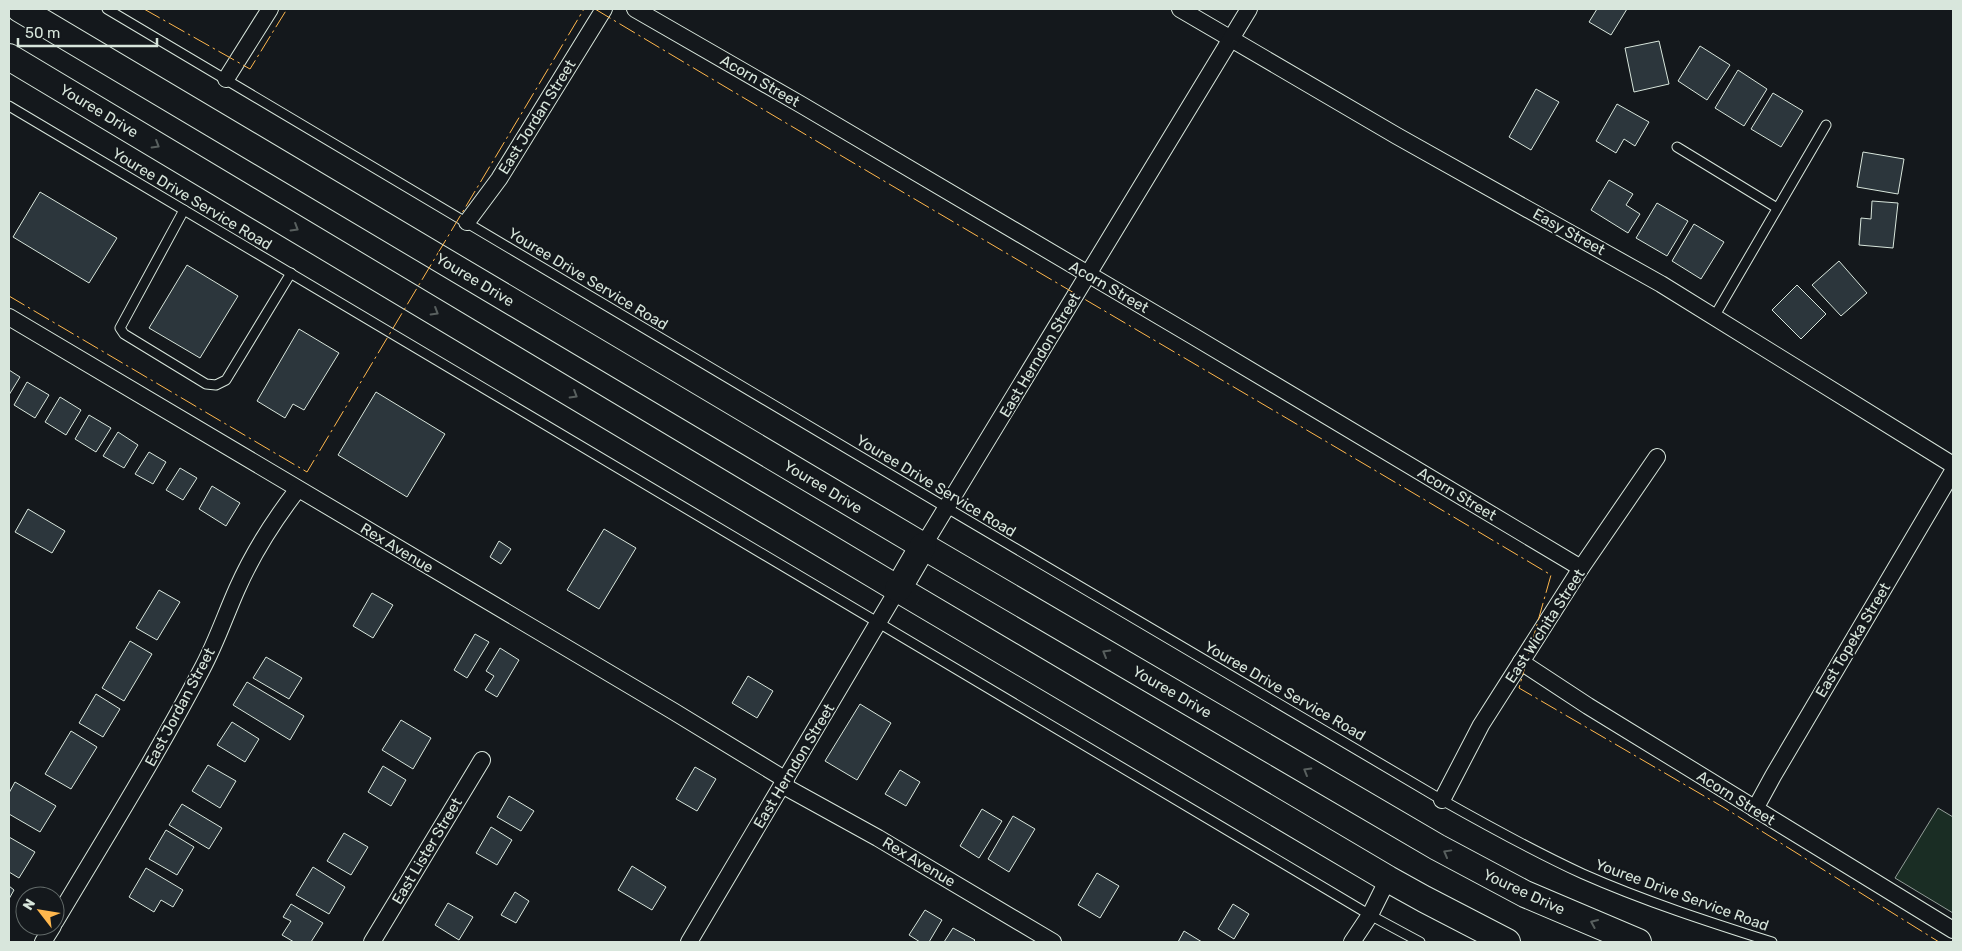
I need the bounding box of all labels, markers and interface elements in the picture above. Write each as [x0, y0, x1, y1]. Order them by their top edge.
scale bar [18, 15, 156, 47]
text: 50 m [25, 24, 60, 42]
street label: Acorn Street [717, 51, 803, 111]
street label: East Jordan Street [495, 56, 580, 178]
street label: Youree Drive [57, 81, 141, 141]
one-way arrow [150, 138, 159, 148]
street label: Youree Drive Service Road [109, 144, 275, 254]
street label: Easy Street [1530, 205, 1608, 259]
one-way arrow [290, 222, 299, 232]
street label: Youree Drive Service Road [505, 224, 671, 334]
street label: Youree Drive [433, 250, 517, 310]
street label: Acorn Street [1066, 257, 1152, 317]
street label: East Herndon Street [996, 289, 1084, 421]
one-way arrow [429, 305, 438, 315]
one-way arrow [569, 388, 578, 398]
street label: Youree Drive Service Road [853, 431, 1019, 541]
street label: Youree Drive [781, 457, 865, 517]
street label: Acorn Street [1414, 463, 1500, 525]
street label: Rex Avenue [357, 519, 437, 577]
street label: East Wichita Street [1501, 566, 1589, 686]
street label: East Topeka Street [1812, 579, 1894, 700]
street label: Youree Drive Service Road [1201, 637, 1369, 745]
street label: East Jordan Street [141, 645, 219, 769]
one-way arrow [1103, 650, 1112, 660]
street label: Youree Drive [1129, 662, 1215, 722]
street label: East Herndon Street [750, 700, 838, 832]
one-way arrow [1303, 767, 1312, 777]
street label: Acorn Street [1694, 767, 1778, 829]
street label: East Lister Street [388, 794, 466, 907]
street label: Rex Avenue [879, 833, 959, 891]
one-way arrow [1444, 849, 1453, 859]
street label: Youree Drive Service Road [1593, 855, 1771, 935]
street label: Youree Drive [1480, 865, 1568, 919]
north arrow [15, 886, 65, 936]
text: N [19, 896, 39, 913]
one-way arrow [1590, 919, 1598, 929]

